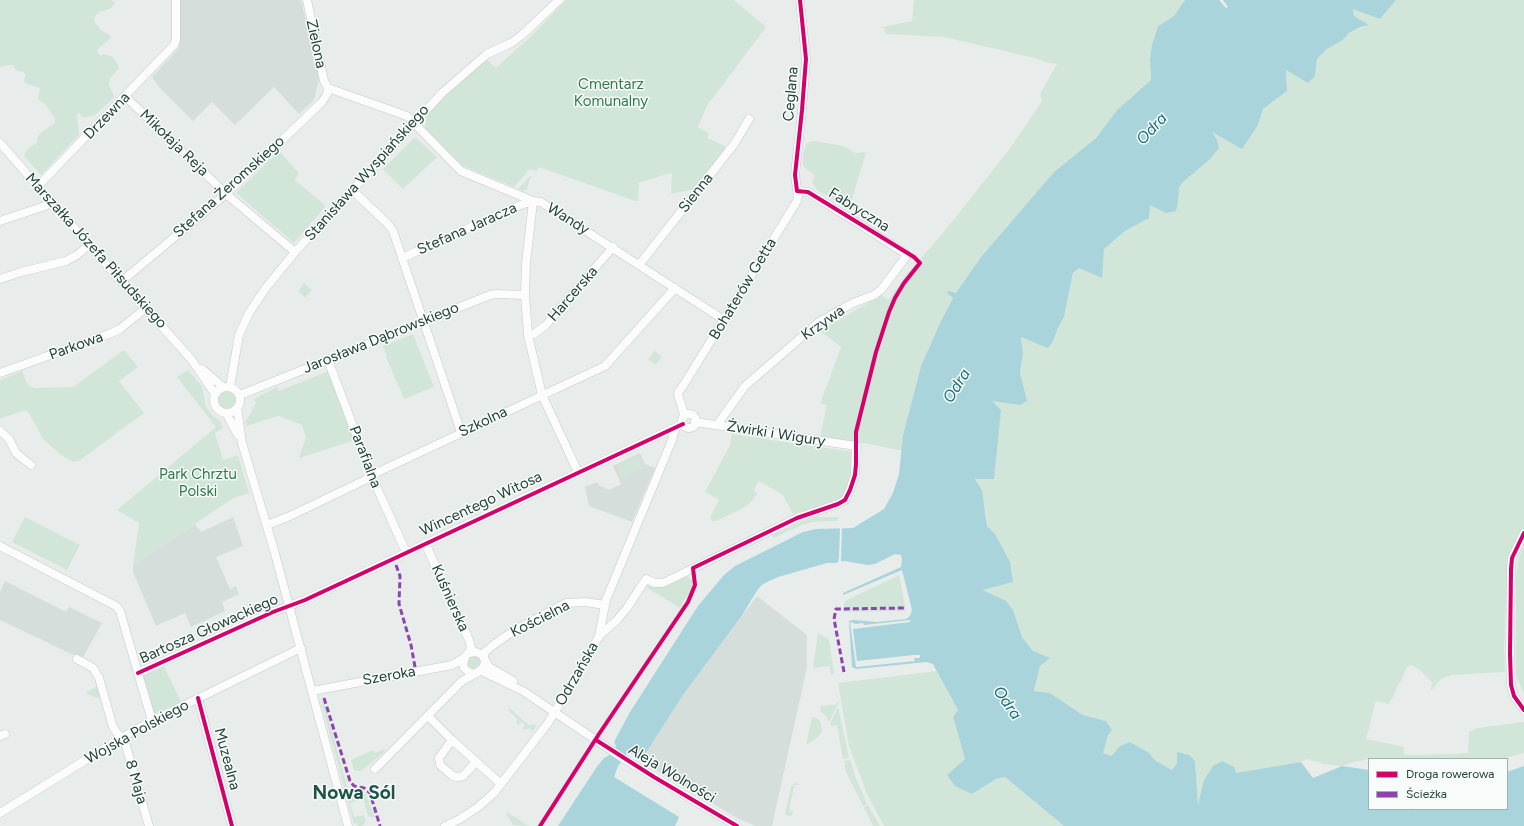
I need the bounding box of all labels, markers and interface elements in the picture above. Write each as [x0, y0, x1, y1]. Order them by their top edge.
street label: Zielona [302, 18, 330, 70]
street label: Ceglana [780, 66, 802, 122]
park label: Cmentarz Komunalny [574, 76, 648, 111]
street label: Drzewna [80, 89, 134, 143]
street label: Stanisława Wyspiańskiego [301, 101, 433, 245]
street label: Mikołaja Reja [136, 106, 212, 180]
water label: Odra [1132, 109, 1172, 149]
street label: Stefana Żeromskiego [170, 132, 288, 242]
street label: Marszałka Józefa Piłsudskiego [21, 170, 171, 332]
street label: Sienna [675, 170, 717, 216]
street label: Fabryczna [825, 184, 893, 236]
street label: Stefana Jaracza [414, 199, 520, 259]
street label: Wandy [544, 199, 592, 239]
street label: Bohaterów Getta [706, 235, 780, 343]
street label: Harcerska [544, 263, 602, 325]
street label: Jarosława Dąbrowskiego [301, 298, 461, 378]
street label: Krzywa [798, 302, 848, 344]
street label: Parkowa [47, 328, 105, 364]
water label: Odra [939, 365, 975, 407]
street label: Szkolna [456, 403, 510, 441]
street label: Żwirki i Wigury [725, 417, 827, 451]
street label: Parafialna [345, 423, 385, 491]
park label: Park Chrztu Polski [159, 466, 237, 501]
street label: Wincentego Witosa [417, 468, 545, 540]
street label: Kuśnierska [427, 562, 473, 634]
street label: Bartosza Głowackiego [137, 590, 281, 668]
street label: Kościelna [507, 596, 573, 642]
street label: Odrzańska [552, 639, 602, 709]
street label: Szeroka [361, 663, 417, 689]
water label: Odra [989, 682, 1025, 724]
street label: Wojska Polskiego [82, 696, 192, 768]
street label: Muzealna [210, 726, 244, 792]
street label: Aleja Wolności [625, 741, 719, 807]
street label: 8 Maja [121, 758, 151, 806]
legend [1368, 758, 1508, 810]
text: Droga rowerowa [1406, 767, 1494, 781]
district label: Nowa Sól [313, 782, 395, 804]
text: Ścieżka [1406, 787, 1447, 801]

